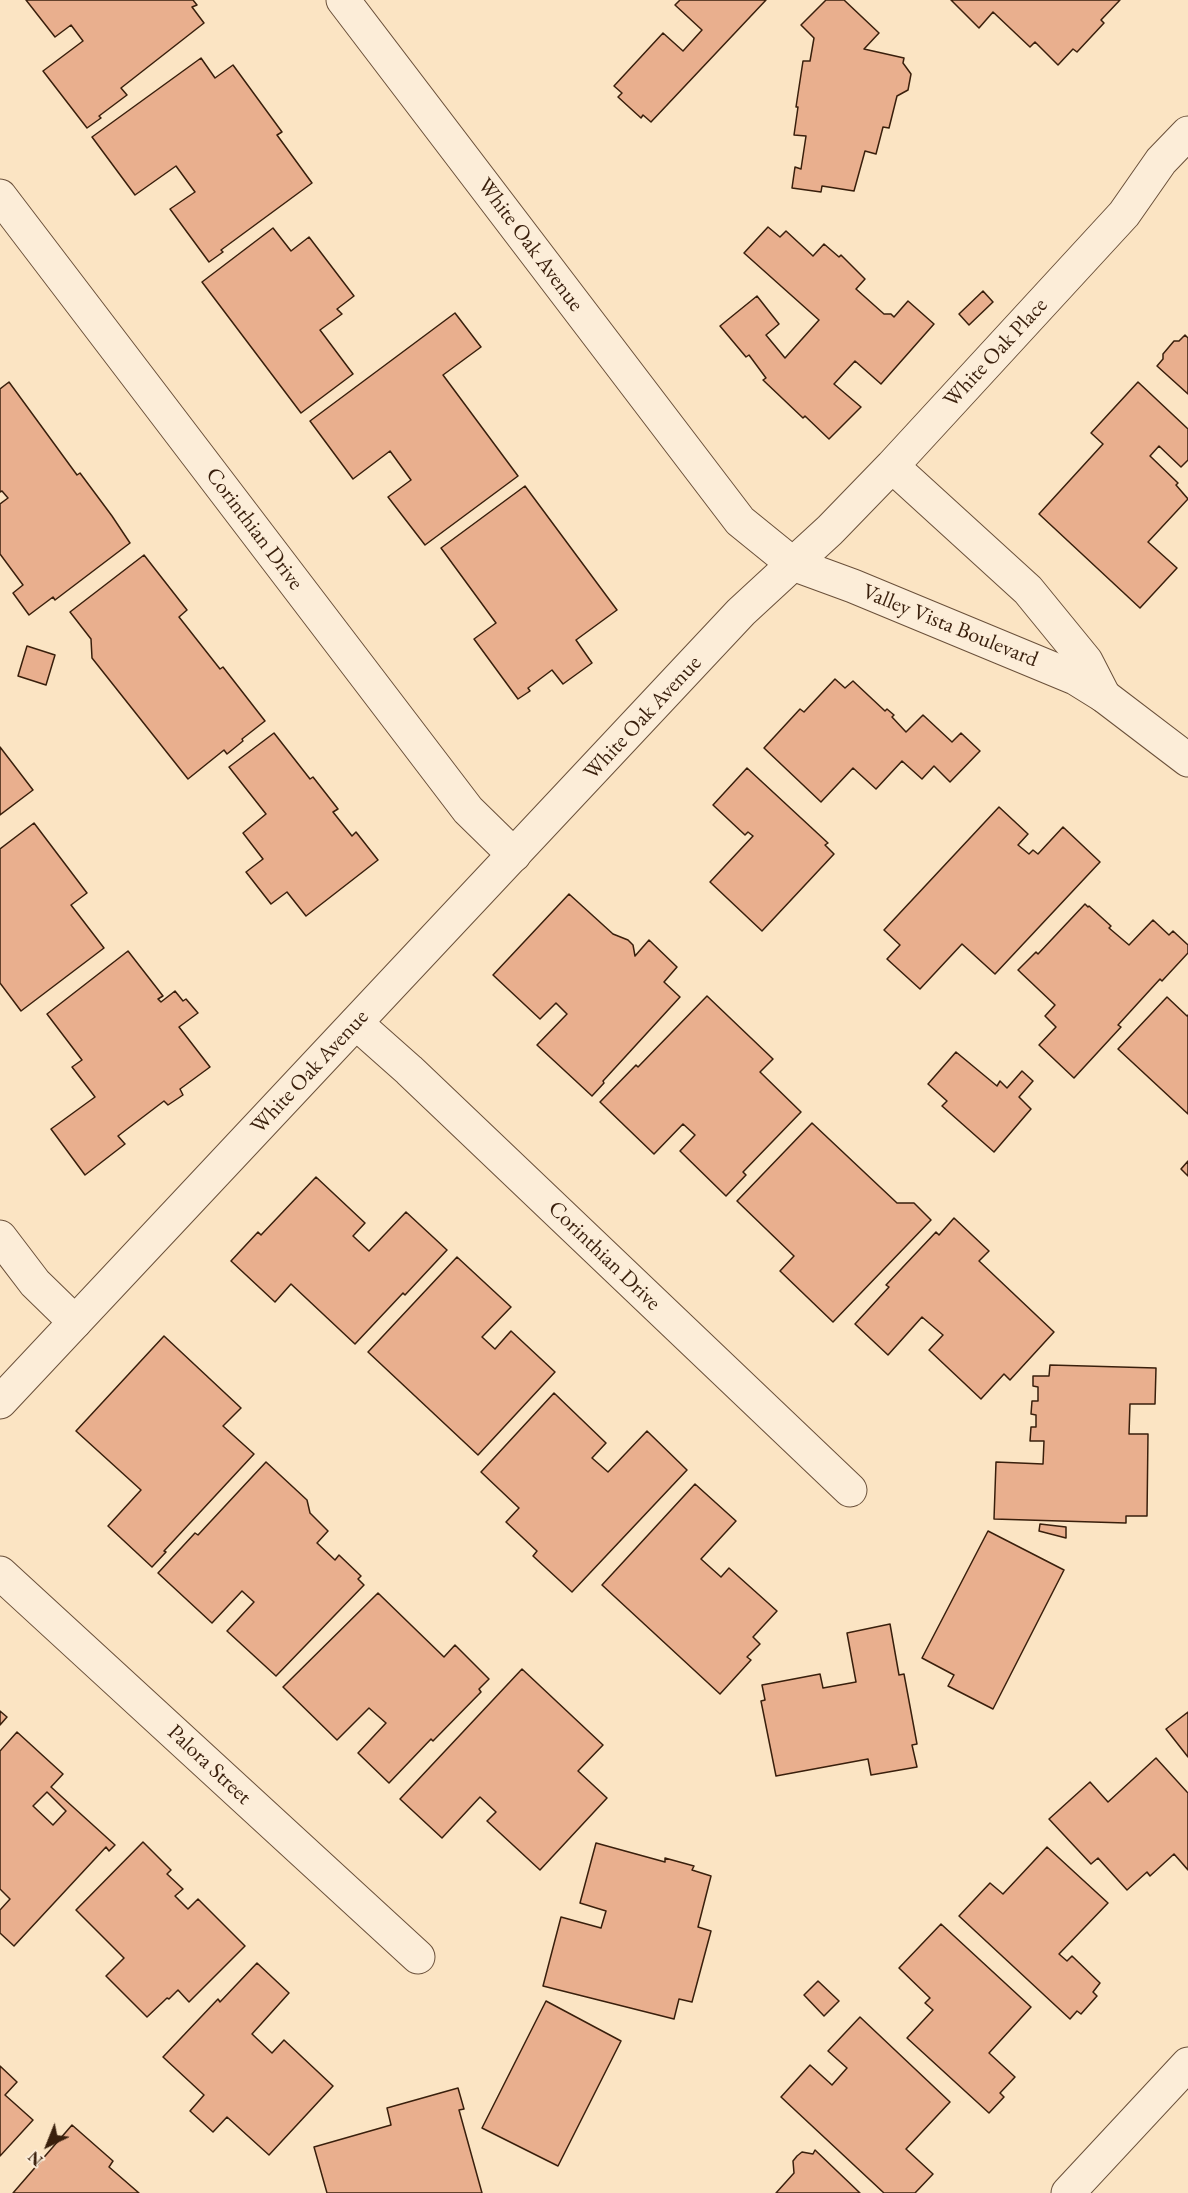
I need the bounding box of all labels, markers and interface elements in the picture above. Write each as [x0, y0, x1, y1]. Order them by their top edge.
street label: White Oak Avenue [471, 173, 589, 317]
street label: White Oak Place [938, 293, 1054, 413]
street label: Corinthian Drive [199, 463, 309, 595]
street label: Valley Vista Boulevard [858, 579, 1042, 673]
street label: White Oak Avenue [579, 650, 707, 786]
street label: White Oak Avenue [246, 1004, 374, 1140]
street label: Corinthian Drive [542, 1196, 666, 1316]
street label: Palora Street [162, 1720, 256, 1810]
north arrow [18, 2115, 78, 2175]
text: N [23, 2146, 47, 2171]

